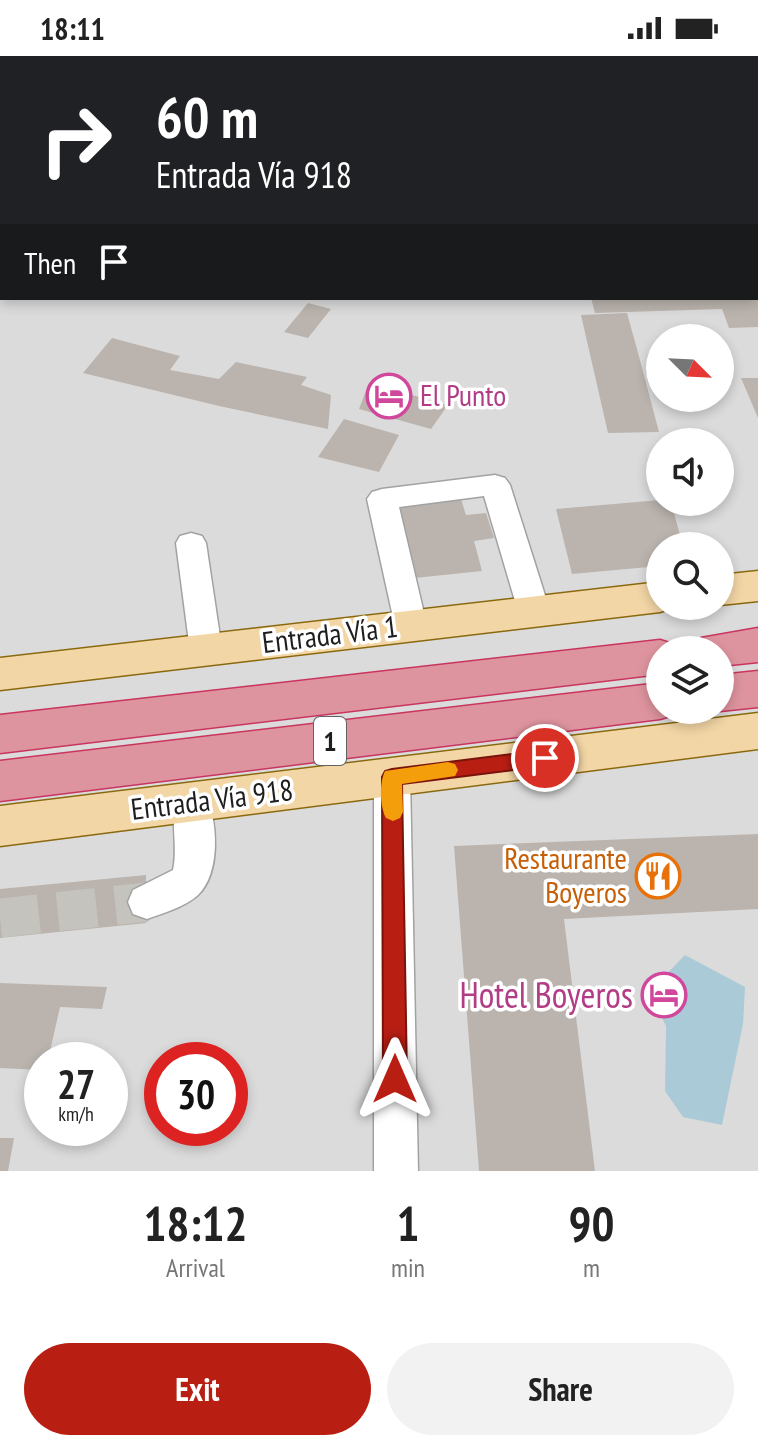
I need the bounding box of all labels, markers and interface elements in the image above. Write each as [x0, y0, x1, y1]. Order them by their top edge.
text: 18:11 [40, 9, 105, 48]
text: 60 m [156, 81, 258, 153]
icon: right [24, 88, 128, 192]
text: Entrada Vía 918 [156, 151, 352, 198]
icon: arrive [92, 240, 136, 284]
text: Then [24, 243, 76, 282]
north arrow [646, 324, 734, 412]
map controls [646, 324, 734, 724]
hotel icon: El Punto [365, 372, 413, 420]
place label: El Punto [420, 375, 506, 414]
button: sound [646, 428, 734, 516]
button: search [646, 532, 734, 620]
street label: Entrada Vía 1 [260, 606, 400, 661]
button: layers [646, 636, 734, 724]
road number: 1 [314, 717, 346, 765]
pin [511, 724, 579, 792]
icon: arrive [523, 736, 567, 780]
street label: Entrada Vía 918 [128, 769, 295, 828]
place label: Restaurante Boyeros [504, 838, 627, 911]
restaurant icon: Restaurante Boyeros [634, 852, 682, 900]
place label: Hotel Boyeros [460, 971, 633, 1018]
hotel icon: Hotel Boyeros [640, 971, 688, 1019]
position arrow [353, 1037, 437, 1121]
speed limit sign: 30 [144, 1042, 248, 1146]
text: 27 [57, 1058, 95, 1110]
text: km/h [58, 1101, 94, 1127]
text: 18:12 [144, 1192, 247, 1254]
text: 1 [396, 1192, 419, 1254]
text: 90 [569, 1192, 614, 1254]
text: Arrival [166, 1251, 225, 1284]
text: min [391, 1251, 425, 1284]
text: m [583, 1251, 600, 1284]
button: Exit [24, 1343, 371, 1435]
button: Share [387, 1343, 734, 1435]

